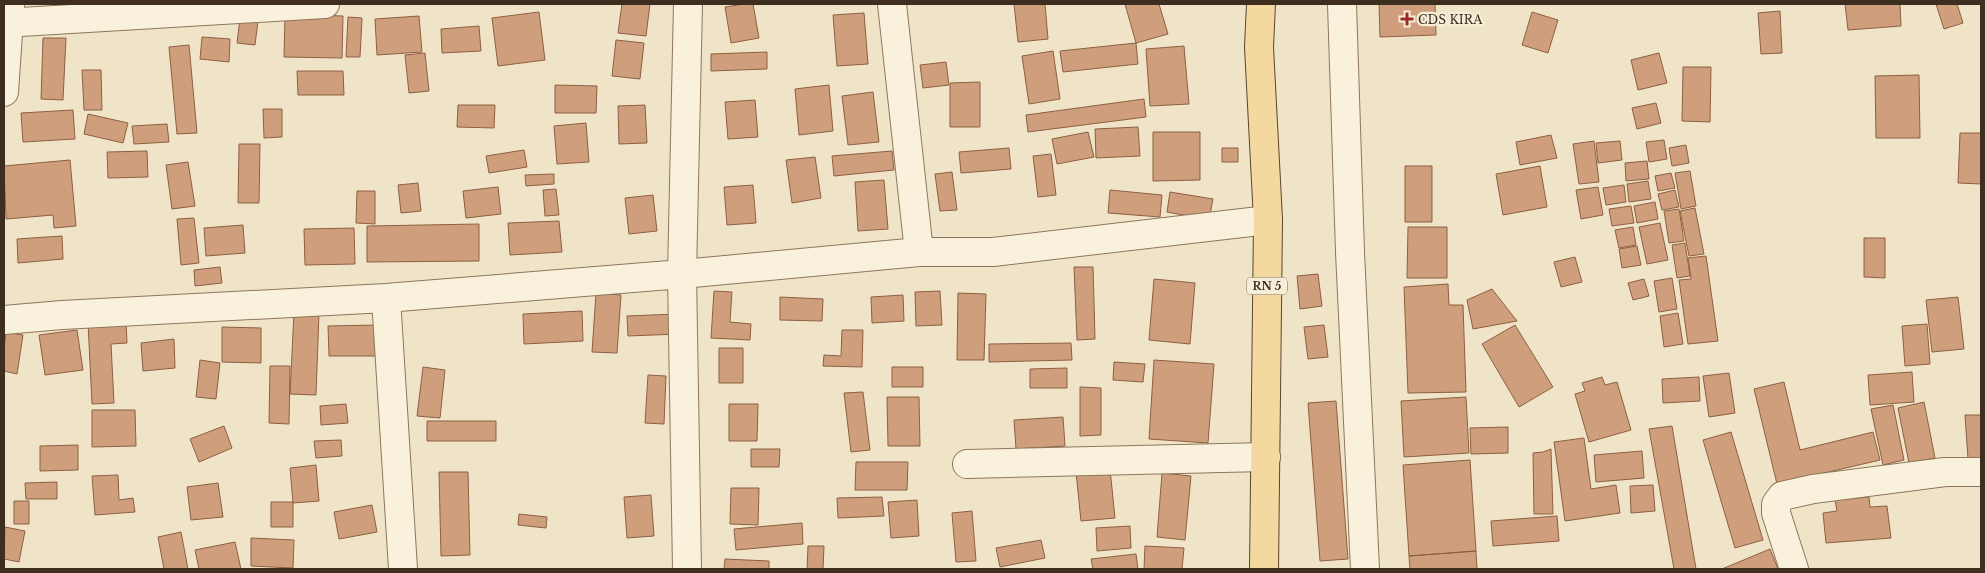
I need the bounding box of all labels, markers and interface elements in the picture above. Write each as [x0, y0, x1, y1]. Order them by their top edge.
marker: CDS KIRA [1400, 12, 1414, 26]
place label: CDS KIRA [1418, 12, 1483, 27]
road number: RN 5 [1247, 278, 1287, 294]

